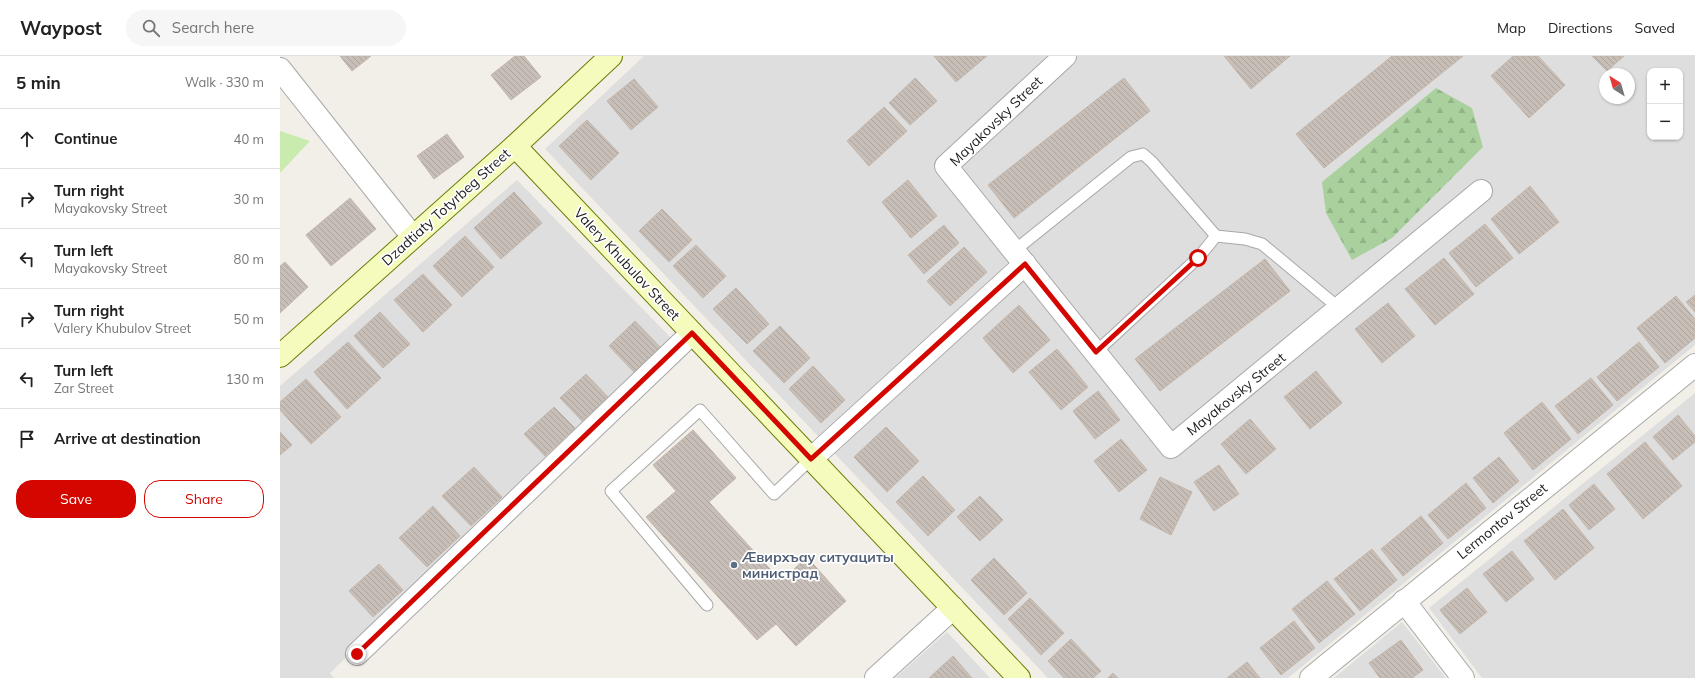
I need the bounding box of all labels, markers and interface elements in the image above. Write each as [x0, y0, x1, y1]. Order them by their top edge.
search box [126, 10, 406, 46]
text: Waypost [20, 16, 102, 40]
icon: search [140, 17, 162, 39]
text: Search here [172, 18, 254, 37]
text: Map [1497, 19, 1526, 37]
text: Directions [1548, 19, 1613, 37]
text: Saved [1635, 19, 1675, 37]
north arrow [1599, 68, 1635, 104]
map controls [1647, 68, 1683, 140]
button: + [1647, 68, 1683, 104]
text: 5 min [16, 72, 61, 93]
street label: Mayakovsky Street [946, 72, 1046, 170]
text: Walk · 330 m [185, 74, 264, 90]
button: − [1647, 104, 1683, 140]
icon: ahead [16, 128, 38, 150]
text: Continue [54, 129, 117, 148]
text: 40 m [234, 131, 264, 147]
street label: Dzadtiaty Totyrbeg Street [378, 144, 514, 269]
text: Turn right [54, 181, 124, 200]
icon: right [16, 188, 38, 210]
text: 30 m [234, 191, 264, 207]
text: Mayakovsky Street [54, 200, 167, 216]
street label: Valery Khubulov Street [570, 204, 684, 324]
text: Turn left [54, 241, 113, 260]
icon: left [16, 248, 38, 270]
route start [1189, 249, 1207, 267]
text: 80 m [234, 251, 264, 267]
text: Mayakovsky Street [54, 260, 167, 276]
text: Turn right [54, 301, 124, 320]
icon: right [16, 308, 38, 330]
text: 50 m [234, 311, 264, 327]
text: Valery Khubulov Street [54, 320, 191, 336]
street label: Mayakovsky Street [1183, 349, 1289, 439]
text: Turn left [54, 361, 113, 380]
icon: left [16, 368, 38, 390]
text: 130 m [226, 371, 264, 387]
text: Zar Street [54, 380, 113, 396]
icon: arrive [16, 428, 38, 450]
text: Arrive at destination [54, 429, 201, 448]
street label: Lermontov Street [1453, 479, 1551, 563]
button: Save [16, 480, 136, 518]
button: Share [144, 480, 264, 518]
place label: Æвирхъау ситуациты министрад [741, 548, 894, 582]
marker: Æвирхъау ситуациты министрад [729, 560, 739, 570]
route end [348, 645, 366, 663]

